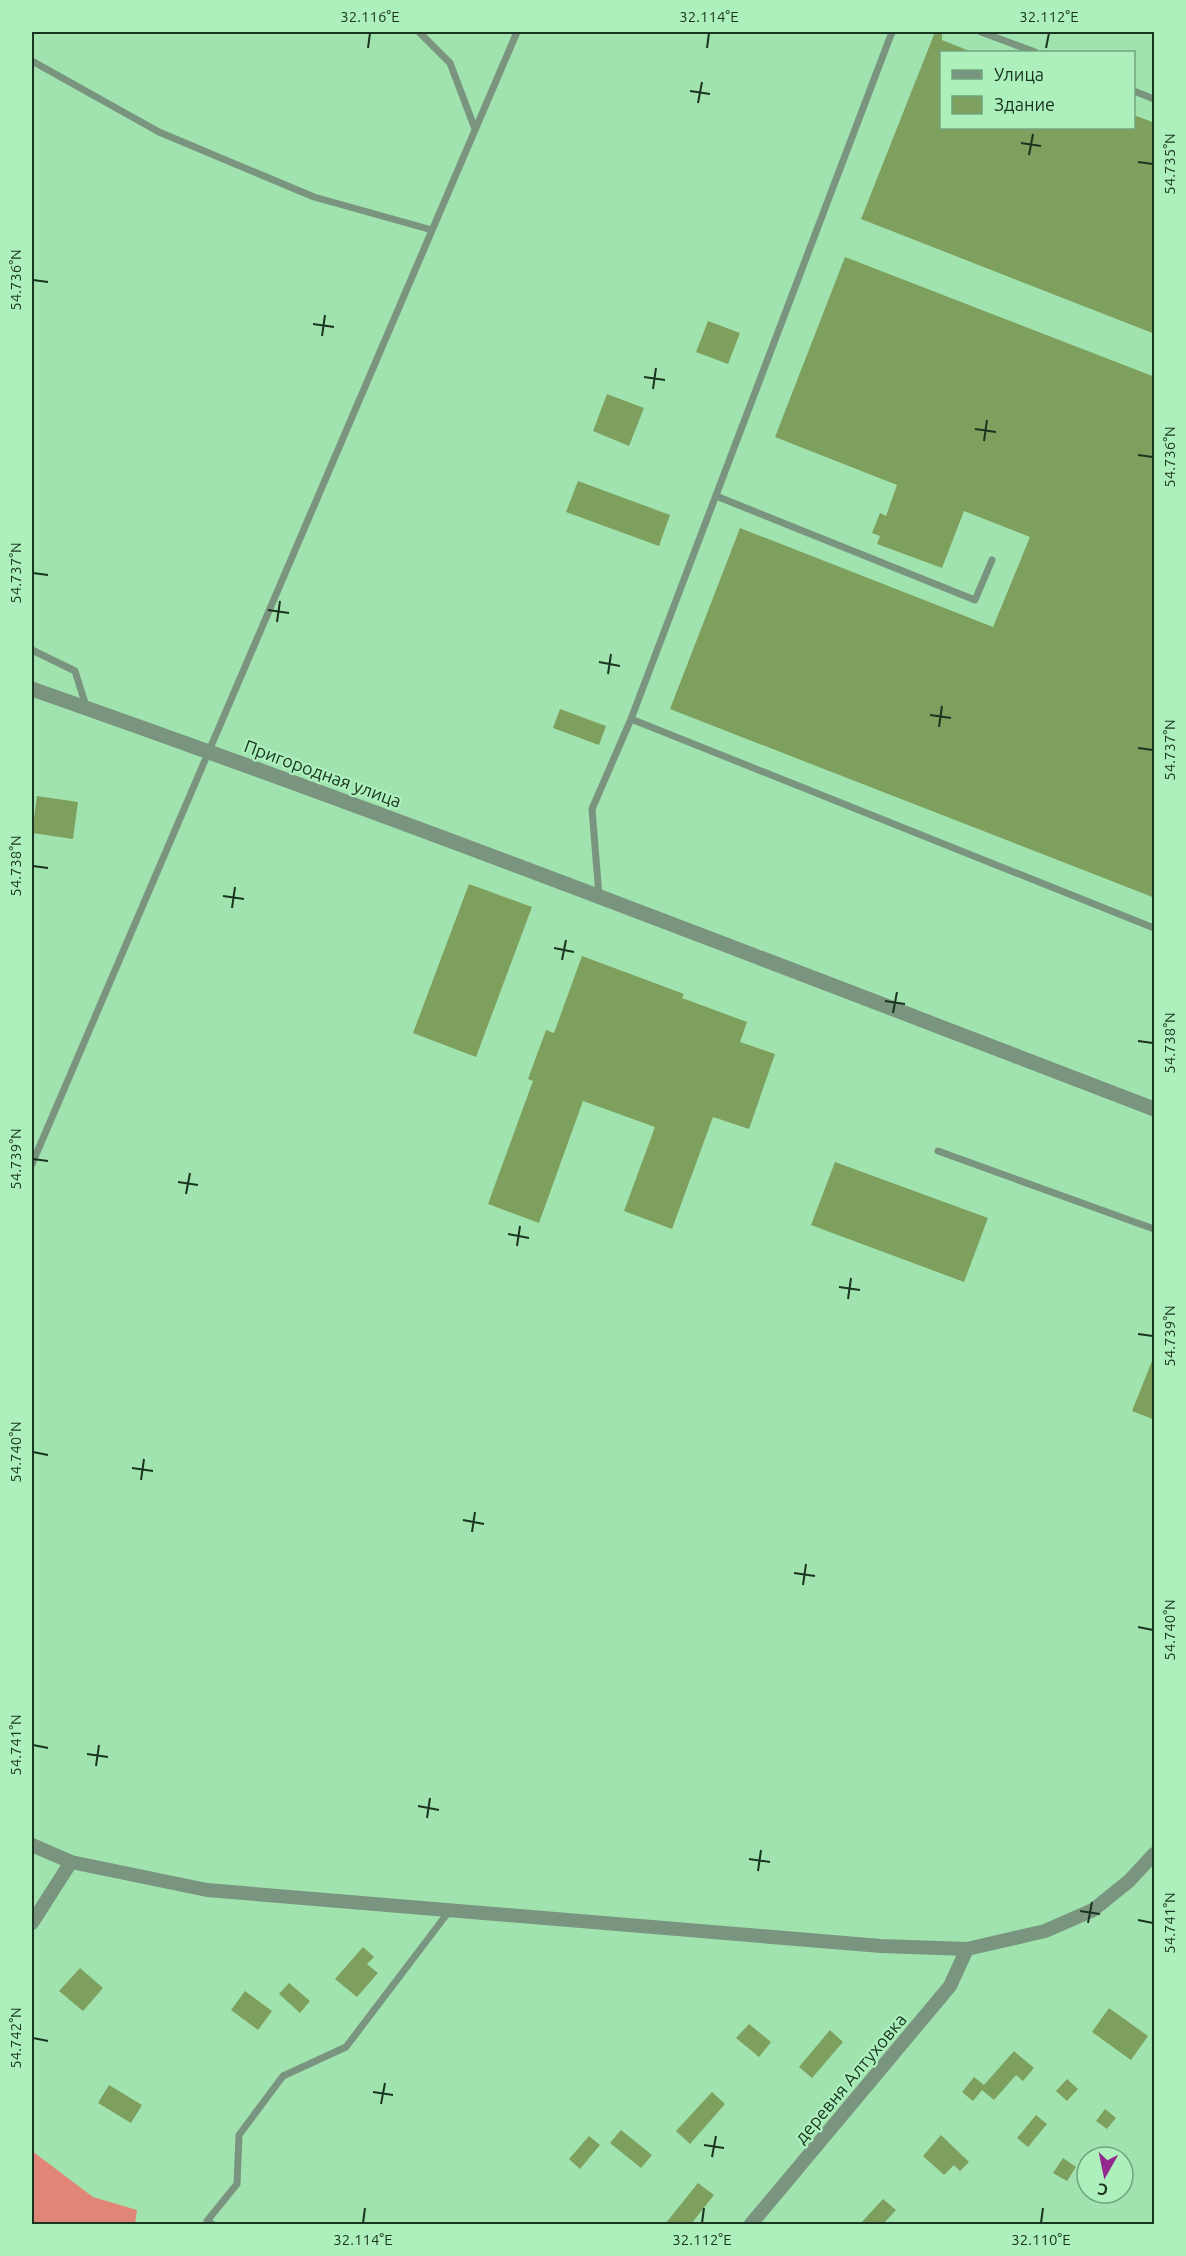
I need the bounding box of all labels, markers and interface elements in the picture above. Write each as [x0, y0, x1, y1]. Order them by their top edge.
text: 32.116°E [340, 8, 400, 25]
text: 32.114°E [679, 8, 739, 25]
text: 32.112°E [1019, 8, 1079, 25]
legend [940, 51, 1135, 129]
text: Улица [994, 64, 1044, 84]
text: Здание [994, 94, 1055, 114]
text: 54.735°N [1161, 133, 1178, 195]
text: 54.736°N [7, 249, 24, 311]
text: 54.736°N [1161, 426, 1178, 488]
text: 54.737°N [7, 542, 24, 604]
text: 54.737°N [1161, 719, 1178, 781]
street label: Пригородная улица [242, 735, 404, 811]
text: 54.738°N [7, 835, 24, 897]
text: 54.738°N [1161, 1012, 1178, 1074]
text: 54.739°N [7, 1128, 24, 1190]
text: 54.739°N [1161, 1305, 1178, 1367]
text: 54.740°N [7, 1421, 24, 1483]
text: 54.740°N [1161, 1599, 1178, 1661]
text: 54.741°N [7, 1714, 24, 1776]
text: 54.741°N [1161, 1892, 1178, 1954]
text: 54.742°N [7, 2007, 24, 2069]
street label: деревня Алтуховка [790, 2009, 910, 2147]
north arrow [1075, 2145, 1135, 2205]
text: С [1096, 2180, 1109, 2200]
text: 32.114°E [333, 2231, 393, 2248]
text: 32.112°E [672, 2231, 732, 2248]
text: 32.110°E [1011, 2231, 1071, 2248]

